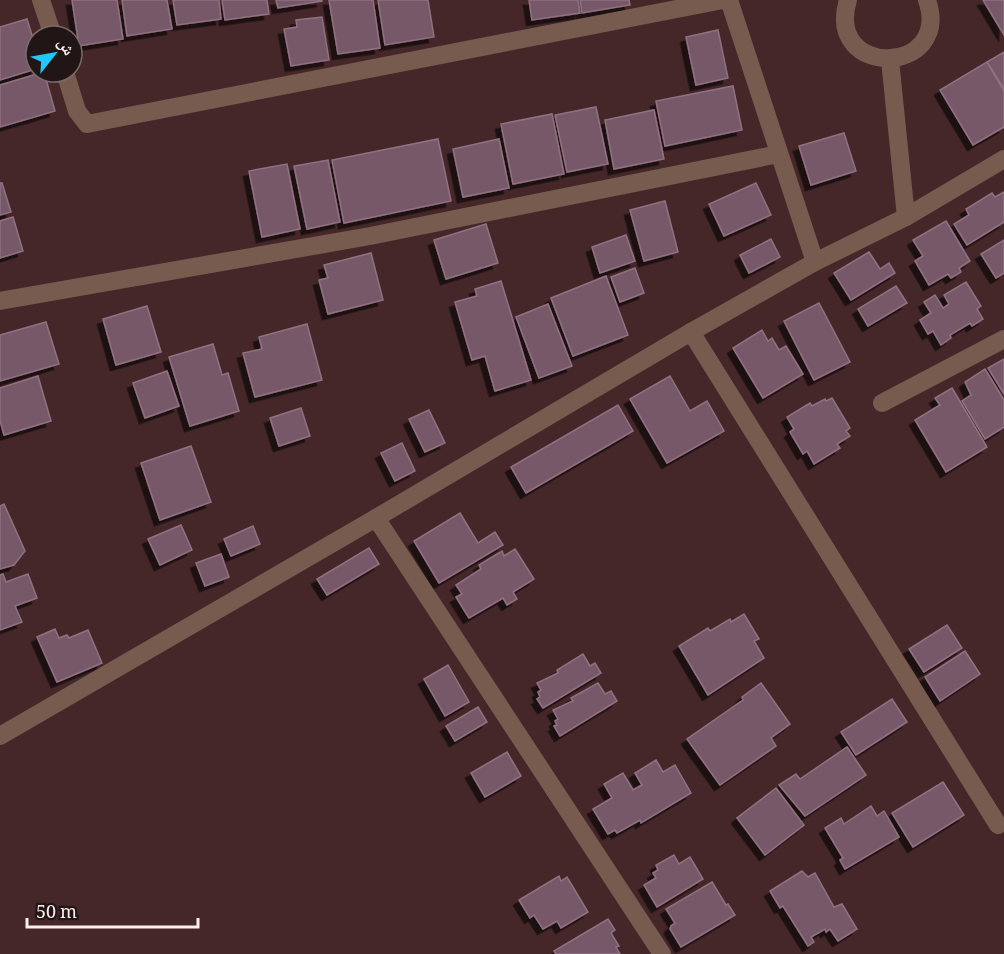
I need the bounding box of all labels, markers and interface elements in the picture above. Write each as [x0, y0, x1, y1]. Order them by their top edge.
north arrow [24, 24, 84, 84]
text: ش [49, 33, 81, 62]
scale bar [27, 891, 198, 929]
text: 50 m [36, 899, 77, 929]

